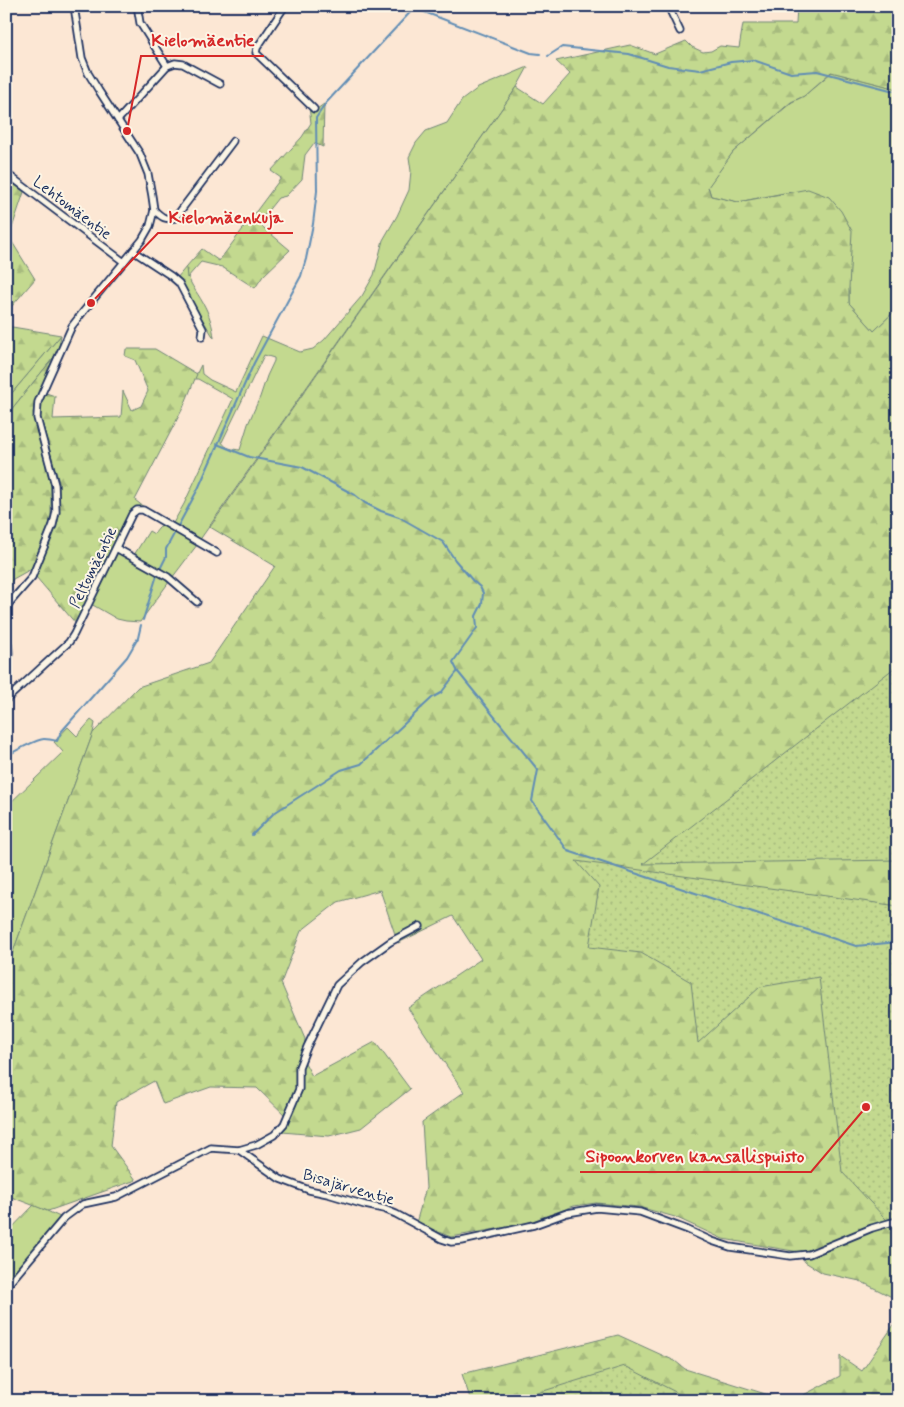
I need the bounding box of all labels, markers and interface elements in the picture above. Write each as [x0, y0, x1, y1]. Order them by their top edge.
callout: Kielomäentie [141, 23, 264, 56]
text: Kielomäentie [151, 29, 255, 53]
street label: Lehtomäentie [28, 172, 116, 245]
callout: Kielomäenkuja [158, 200, 293, 233]
text: Kielomäenkuja [169, 206, 285, 230]
street label: Peltomäentie [65, 523, 122, 612]
callout: Sipoonkorven kansallispuisto [580, 1139, 811, 1172]
text: Sipoonkorven kansallispuisto [586, 1145, 805, 1169]
street label: Bisajärventie [300, 1164, 397, 1211]

